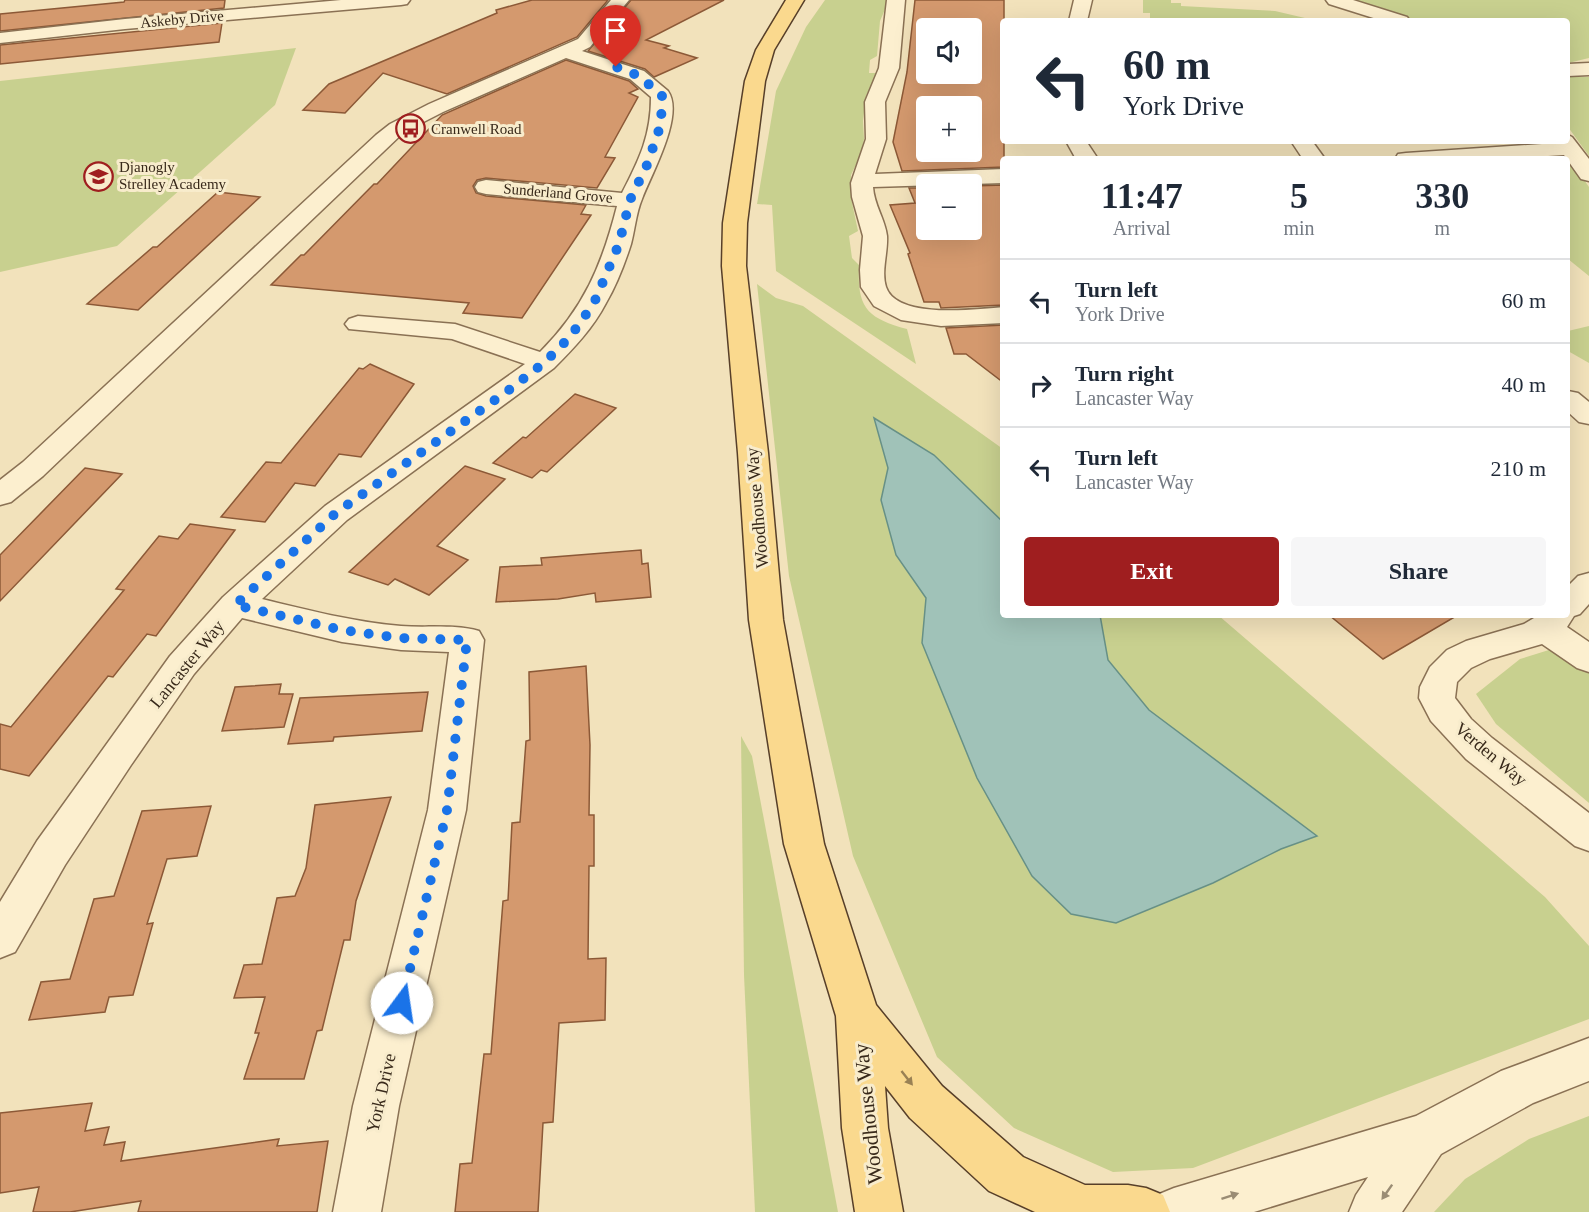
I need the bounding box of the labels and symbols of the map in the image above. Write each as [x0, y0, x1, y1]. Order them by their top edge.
pin [590, 5, 641, 67]
street label: Askeby Drive [140, 7, 225, 31]
bus stop icon: Cranwell Road [394, 113, 426, 145]
place label: Cranwell Road [431, 121, 522, 137]
place label: Djanogly Strelley Academy [119, 159, 227, 192]
school or university icon: Djanogly Strelley Academy [82, 160, 114, 192]
street label: Sunderland Grove [503, 180, 614, 206]
street label: Woodhouse Way [742, 447, 772, 569]
street label: Lancaster Way [146, 616, 228, 712]
street label: Verden Way [1451, 718, 1531, 790]
position arrow [370, 971, 434, 1035]
street label: Woodhouse Way [849, 1042, 887, 1186]
street label: York Drive [362, 1051, 400, 1135]
one-way arrow [901, 1071, 913, 1086]
one-way arrow [1381, 1183, 1393, 1199]
one-way arrow [1221, 1191, 1239, 1200]

